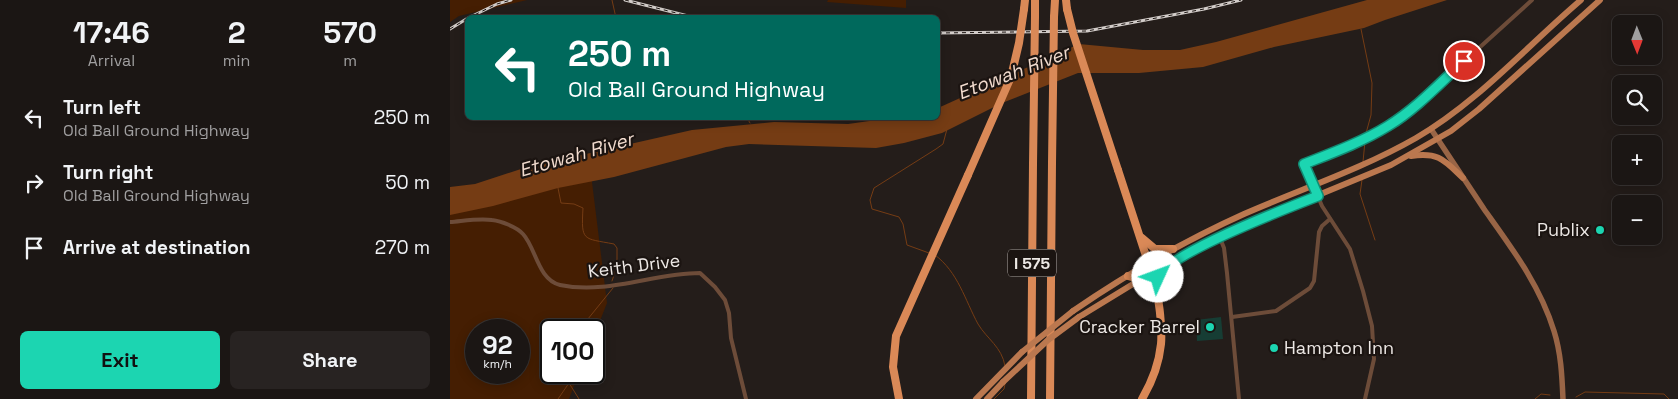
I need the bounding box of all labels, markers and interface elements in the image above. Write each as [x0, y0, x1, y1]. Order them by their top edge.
text: 17:46 [73, 13, 150, 52]
text: 2 [228, 13, 245, 52]
text: 570 [323, 13, 377, 52]
north arrow [1612, 15, 1662, 65]
map controls [1612, 15, 1662, 245]
text: 250 m [568, 32, 671, 76]
icon: left [485, 35, 550, 100]
water label: Etowah River [954, 39, 1074, 105]
pin [1443, 40, 1485, 82]
icon: arrive [1450, 47, 1478, 75]
text: Arrival [88, 50, 135, 71]
text: min [223, 50, 250, 71]
text: m [343, 50, 357, 71]
text: Old Ball Ground Highway [568, 75, 825, 103]
button: search [1612, 75, 1662, 125]
text: Turn left [63, 95, 141, 120]
icon: left [20, 104, 48, 132]
text: 250 m [374, 105, 430, 130]
text: Old Ball Ground Highway [63, 120, 250, 141]
water label: Etowah River [516, 126, 638, 183]
button: + [1612, 135, 1662, 185]
text: Turn right [63, 160, 153, 185]
icon: right [20, 169, 48, 197]
text: 50 m [385, 170, 430, 195]
text: Old Ball Ground Highway [63, 185, 250, 206]
button: − [1612, 195, 1662, 245]
place label: Publix [1537, 218, 1590, 241]
marker: Publix [1594, 224, 1606, 236]
icon: arrive [20, 234, 48, 262]
text: Arrive at destination [63, 235, 251, 260]
text: 270 m [375, 235, 430, 260]
street label: Keith Drive [587, 248, 681, 283]
road number: I 575 [1008, 250, 1056, 276]
position arrow [1131, 250, 1183, 302]
place label: Cracker Barrel [1079, 315, 1200, 338]
speed limit sign: 100 [540, 319, 605, 384]
marker: Cracker Barrel [1204, 321, 1216, 333]
text: 92 [482, 329, 513, 361]
button: Exit [20, 331, 220, 389]
button: Share [230, 331, 430, 389]
place label: Hampton Inn [1284, 336, 1394, 359]
marker: Hampton Inn [1268, 342, 1280, 354]
text: km/h [483, 356, 512, 372]

